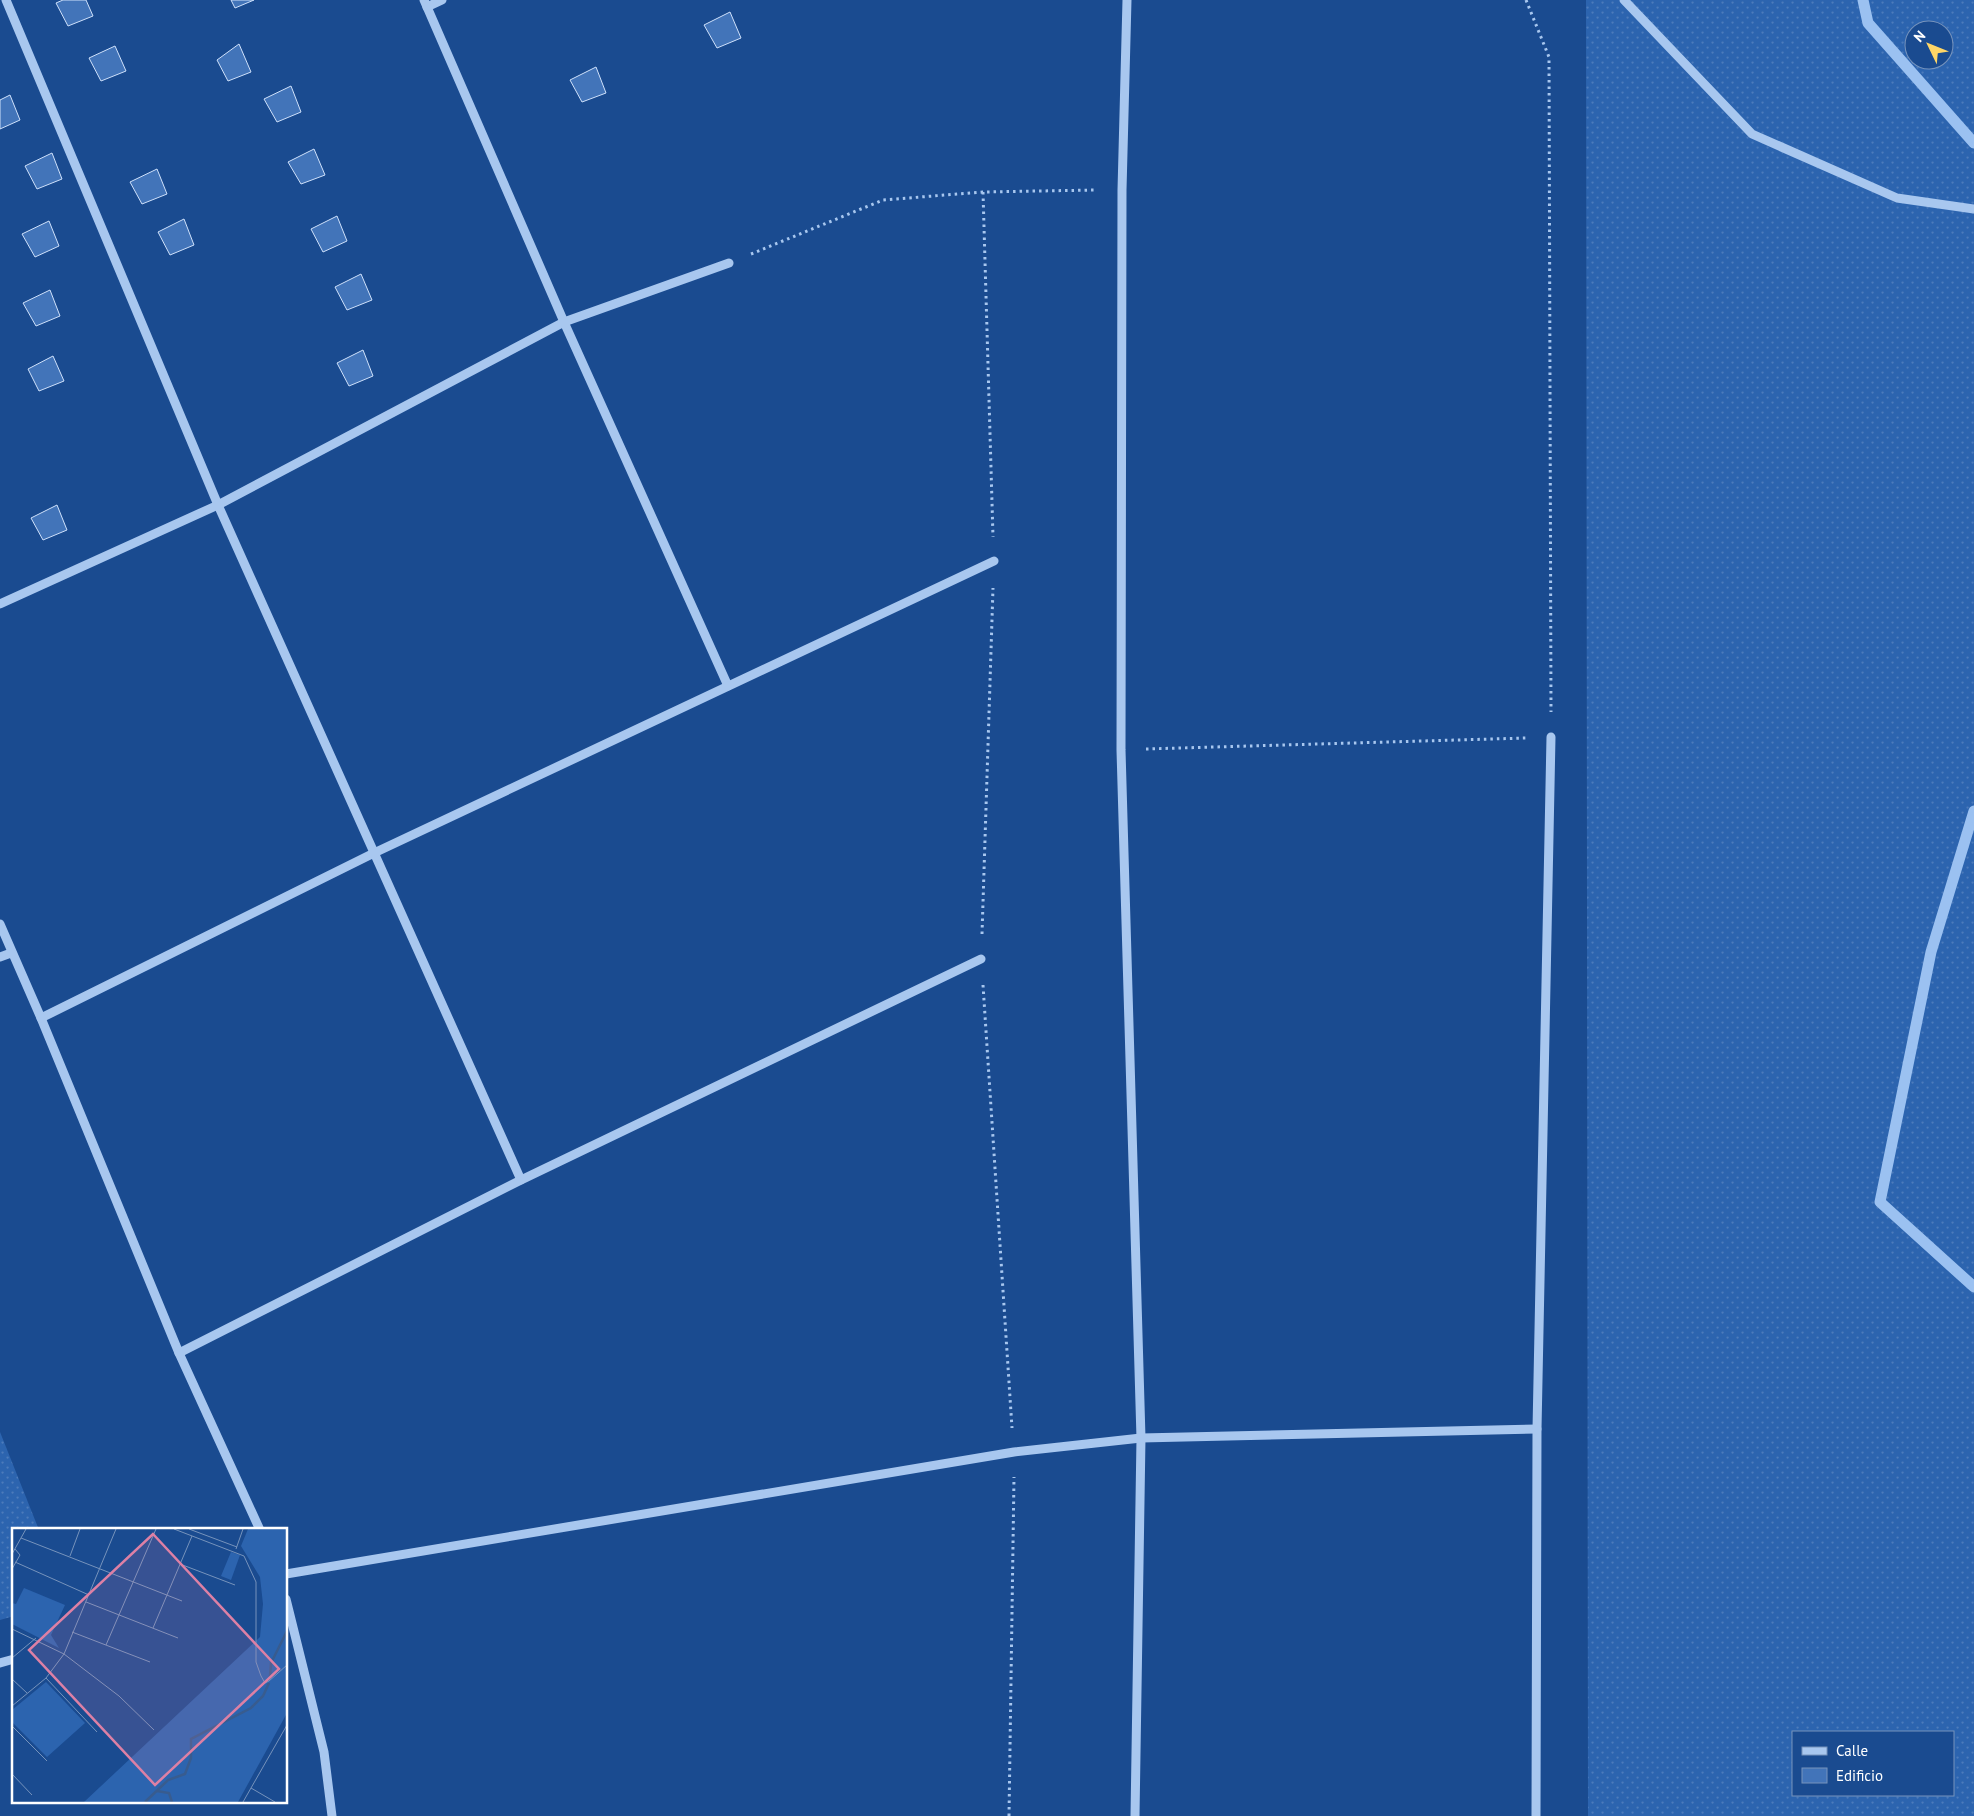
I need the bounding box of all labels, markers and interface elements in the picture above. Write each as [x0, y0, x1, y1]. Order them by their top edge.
north arrow [1904, 20, 1954, 70]
text: N [1910, 27, 1929, 46]
inset map [12, 1528, 288, 1804]
legend [1792, 1731, 1954, 1796]
text: Calle [1836, 1741, 1868, 1760]
text: Edificio [1836, 1766, 1883, 1785]

